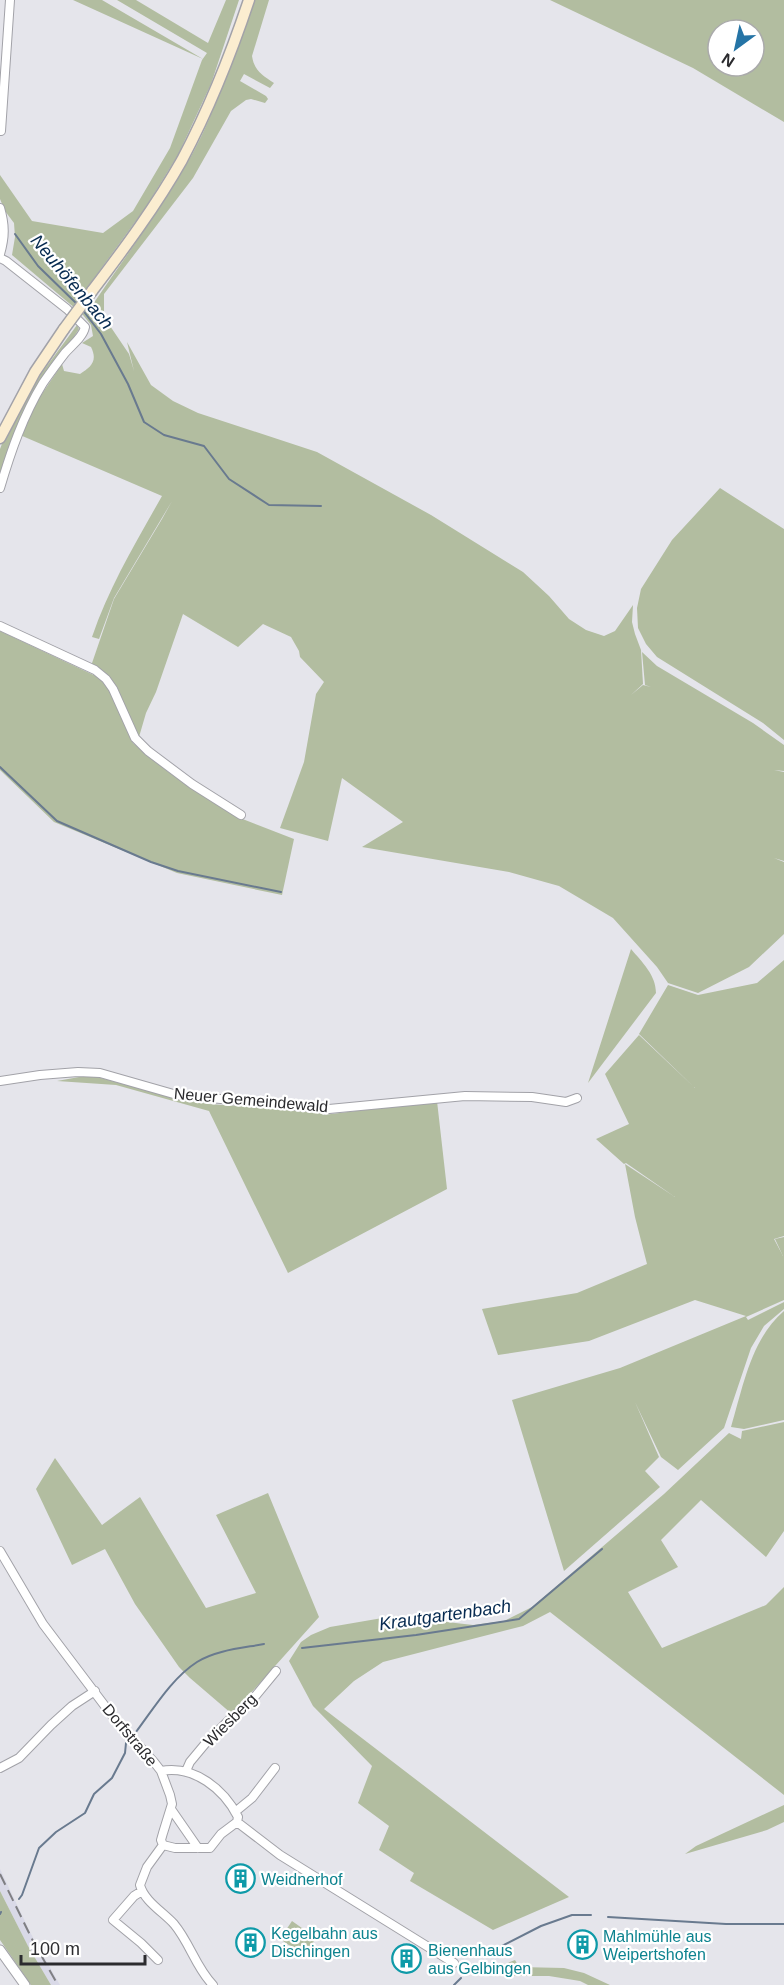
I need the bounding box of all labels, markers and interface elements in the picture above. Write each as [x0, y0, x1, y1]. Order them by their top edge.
north arrow [706, 18, 766, 78]
text: N [719, 50, 738, 70]
water label: Neuhöfenbach [27, 231, 117, 333]
street label: Neuer Gemeindewald [173, 1085, 329, 1115]
water label: Krautgartenbach [378, 1596, 512, 1634]
street label: Wiesberg [200, 1690, 260, 1750]
street label: Dorfstraße [99, 1701, 161, 1769]
building icon: Weidnerhof [224, 1863, 256, 1895]
place label: Weidnerhof [261, 1871, 343, 1888]
place label: Kegelbahn aus Dischingen [271, 1925, 378, 1960]
building icon: Kegelbahn aus Dischingen [234, 1926, 266, 1958]
scale bar [21, 1928, 146, 1966]
place label: Mahlmühle aus Weipertshofen [603, 1928, 712, 1963]
building icon: Mahlmühle aus Weipertshofen [566, 1929, 598, 1961]
text: 100 m [30, 1939, 80, 1959]
place label: Bienenhaus aus Gelbingen [428, 1942, 531, 1977]
building icon: Bienenhaus aus Gelbingen [391, 1943, 423, 1975]

